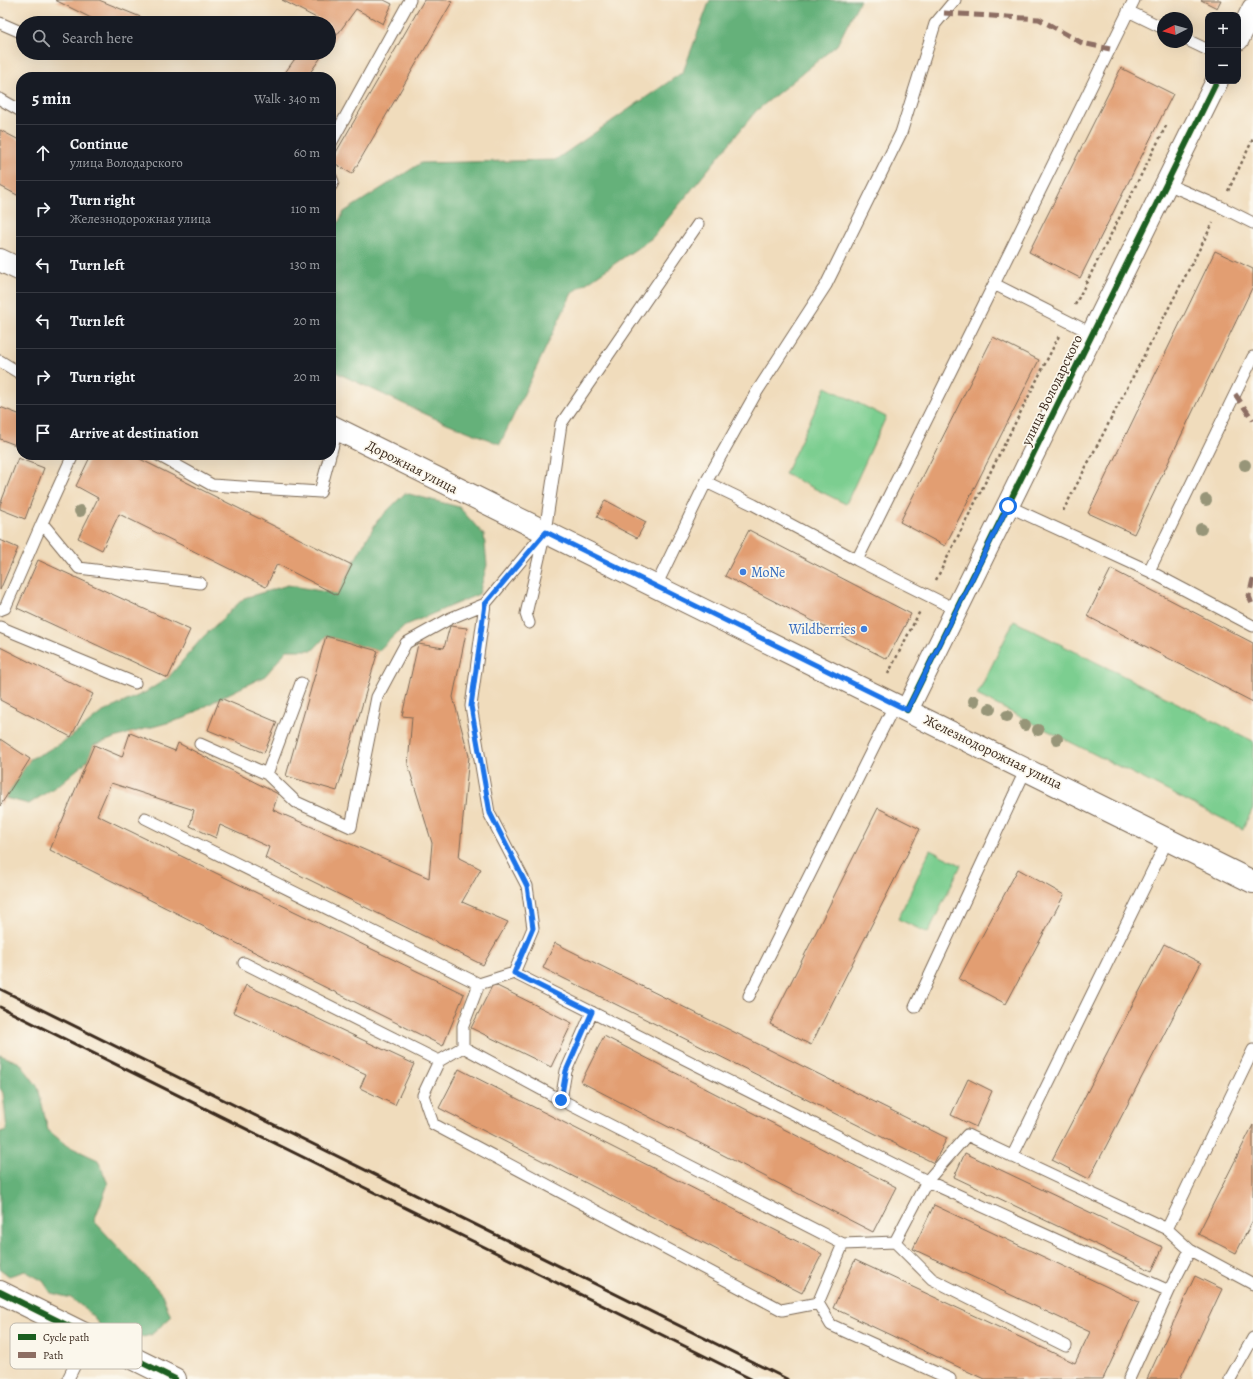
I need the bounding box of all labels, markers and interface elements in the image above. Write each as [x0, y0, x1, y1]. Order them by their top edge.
north arrow [1157, 12, 1193, 48]
map controls [1205, 12, 1241, 84]
button: + [1205, 12, 1241, 48]
search box [16, 16, 336, 60]
icon: search [30, 27, 52, 49]
text: Search here [62, 28, 133, 48]
button: − [1205, 48, 1241, 84]
text: 5 min [32, 87, 71, 110]
text: Walk · 340 m [254, 90, 320, 107]
text: Continue [70, 134, 128, 154]
icon: ahead [32, 142, 54, 164]
text: 60 m [294, 144, 320, 161]
text: улица Володарского [70, 154, 183, 171]
text: Turn right [70, 190, 135, 210]
icon: right [32, 198, 54, 220]
text: 110 m [291, 200, 320, 217]
text: Железнодорожная улица [70, 210, 211, 227]
icon: left [32, 254, 54, 276]
text: Turn left [70, 255, 125, 275]
text: 130 m [290, 256, 320, 273]
icon: left [32, 310, 54, 332]
text: Turn left [70, 311, 125, 331]
text: 20 m [294, 312, 320, 329]
street label: улица Володарского [1016, 331, 1087, 450]
icon: right [32, 366, 54, 388]
text: Turn right [70, 367, 135, 387]
text: 20 m [294, 368, 320, 385]
icon: arrive [32, 422, 54, 444]
text: Arrive at destination [70, 423, 199, 443]
street label: Дорожная улица [363, 436, 462, 499]
route start [999, 497, 1017, 515]
place label: MoNe [751, 563, 785, 582]
marker: MoNe [738, 567, 748, 577]
place label: Wildberries [788, 620, 856, 639]
marker: Wildberries [859, 624, 869, 634]
street label: Железнодорожная улица [921, 710, 1066, 794]
route end [552, 1091, 570, 1109]
legend [10, 1323, 142, 1369]
text: Cycle path [43, 1330, 90, 1345]
text: Path [43, 1348, 64, 1363]

